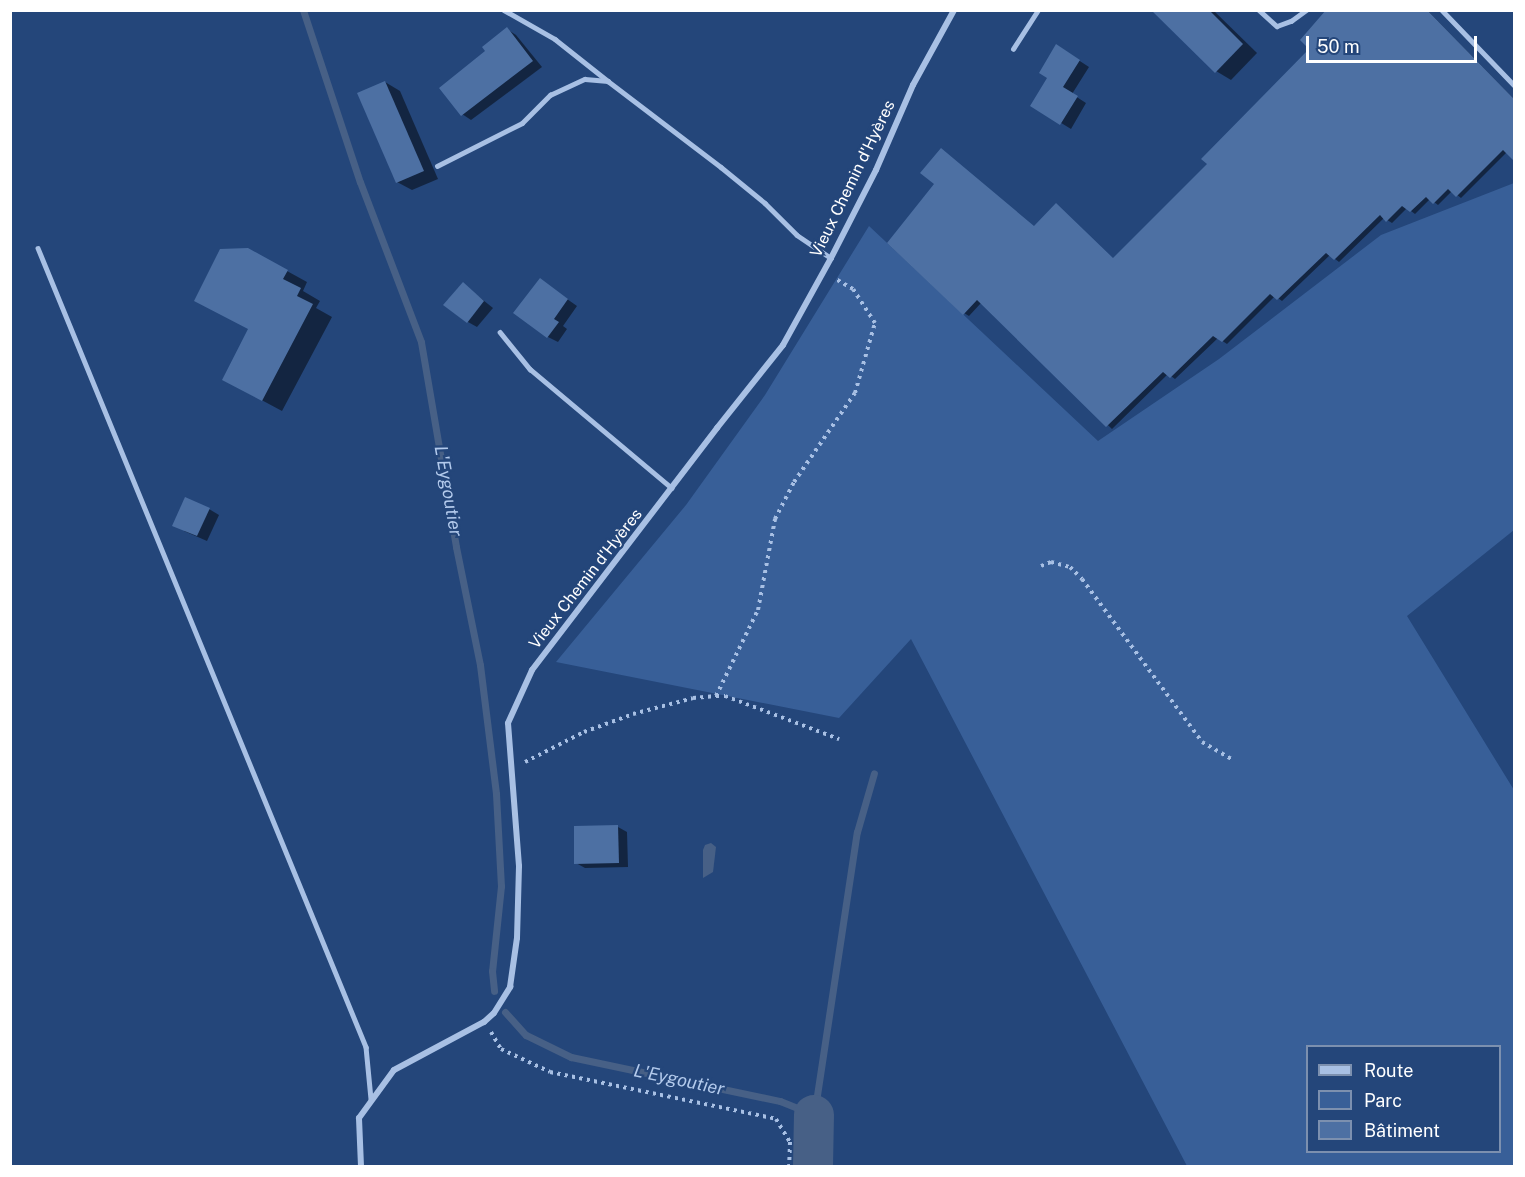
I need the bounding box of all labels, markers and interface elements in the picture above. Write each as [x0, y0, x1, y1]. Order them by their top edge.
scale bar [1309, 24, 1480, 62]
text: 50 m [1317, 36, 1360, 57]
street label: Vieux Chemin d'Hyères [807, 97, 899, 261]
water label: L'Eygoutier [429, 444, 467, 538]
street label: Vieux Chemin d'Hyères [525, 505, 647, 653]
legend [1306, 1045, 1501, 1153]
water label: L'Eygoutier [632, 1060, 726, 1100]
text: Route [1364, 1060, 1413, 1081]
text: Parc [1364, 1090, 1402, 1111]
text: Bâtiment [1364, 1120, 1440, 1141]

